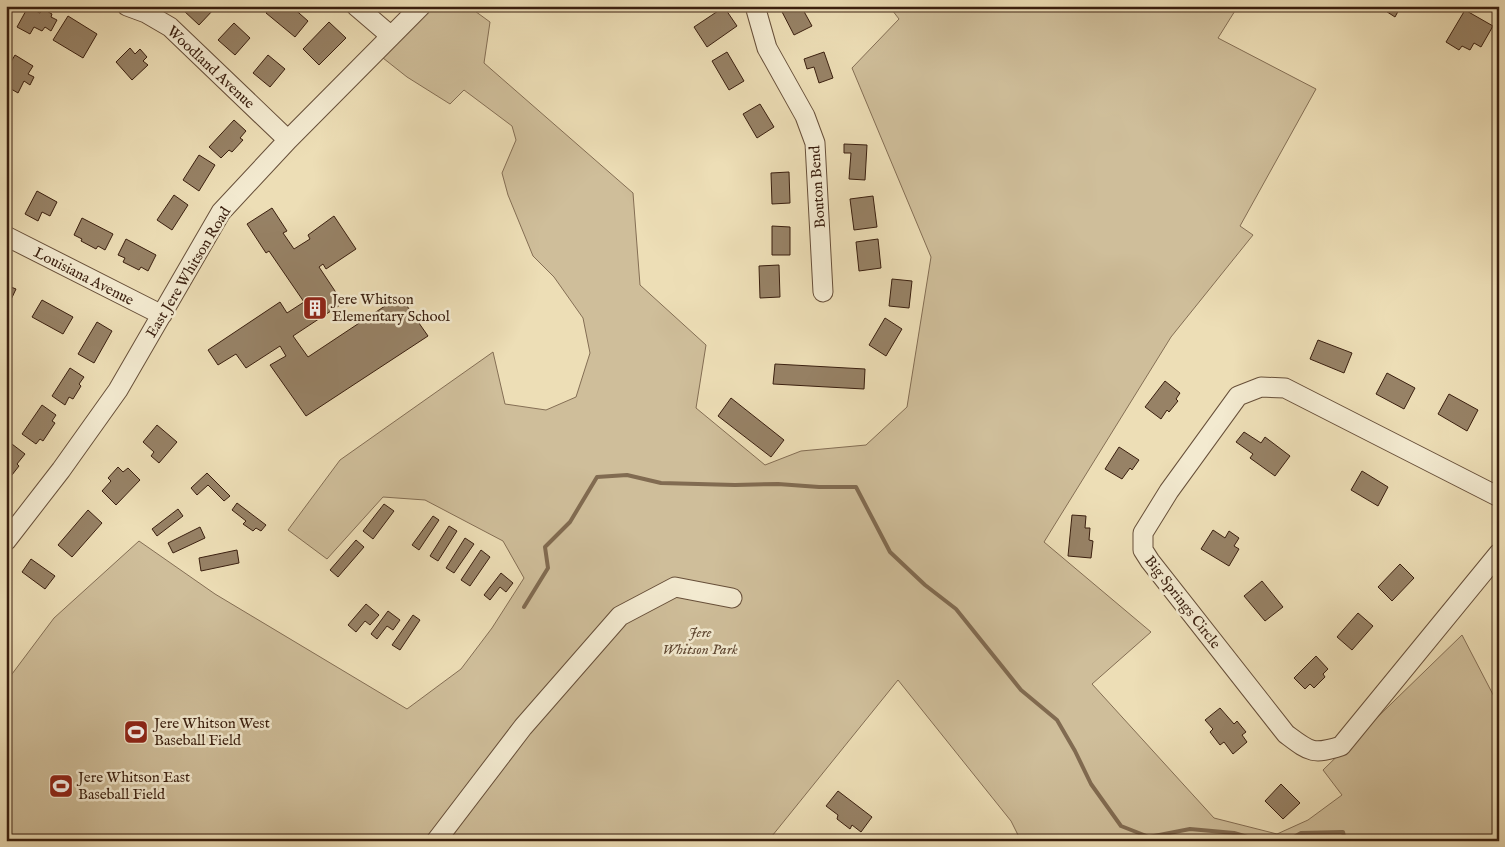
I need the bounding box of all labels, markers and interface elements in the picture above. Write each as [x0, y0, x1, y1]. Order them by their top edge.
street label: Woodland Avenue [163, 22, 259, 113]
street label: Bouton Bend [805, 144, 830, 229]
street label: East Jere Whitson Road [142, 202, 236, 341]
street label: Louisiana Avenue [30, 243, 137, 310]
place label: Jere Whitson Elementary School [330, 290, 451, 326]
building icon: Jere Whitson Elementary School [302, 295, 328, 321]
street label: Big Springs Circle [1140, 552, 1225, 653]
park label: Jere Whitson Park [662, 623, 738, 659]
place label: Jere Whitson West Baseball Field [152, 714, 270, 750]
sports icon: Jere Whitson West Baseball Field [123, 719, 149, 745]
place label: Jere Whitson East Baseball Field [76, 768, 190, 804]
sports icon: Jere Whitson East Baseball Field [48, 773, 74, 799]

